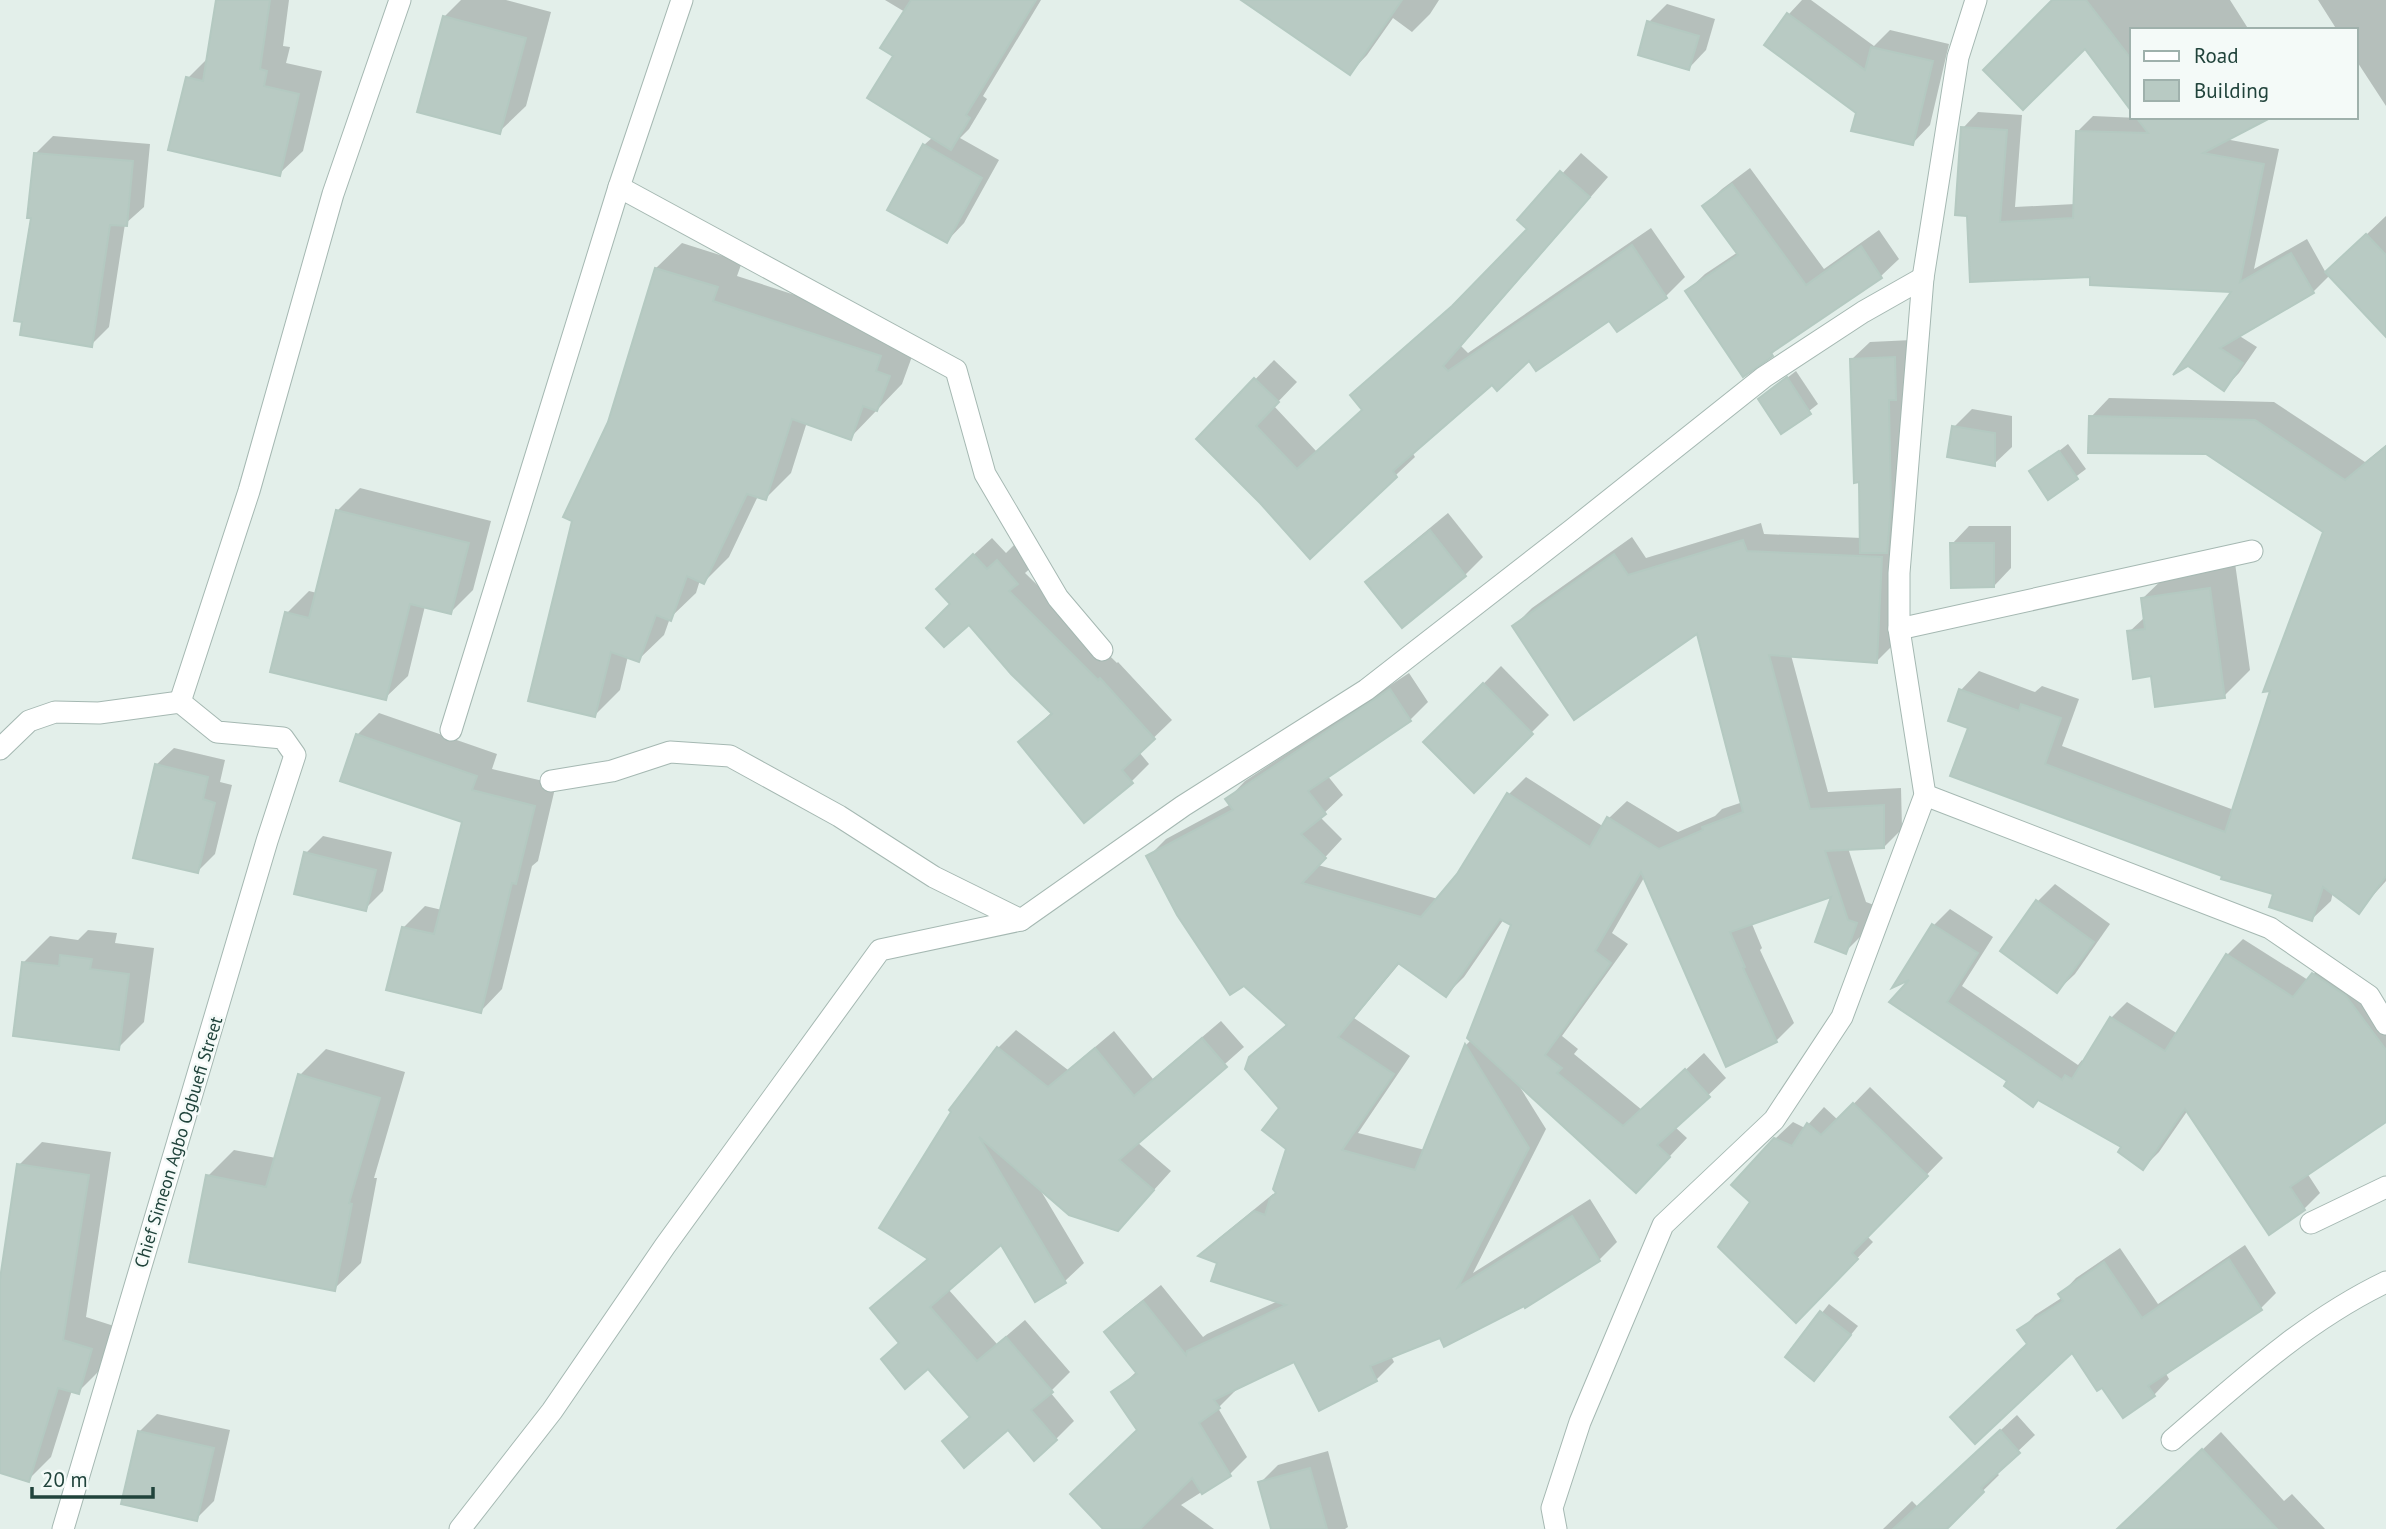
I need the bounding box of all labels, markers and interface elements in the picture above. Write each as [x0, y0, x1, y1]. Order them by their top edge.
legend [2130, 28, 2358, 119]
text: Road [2194, 42, 2238, 69]
text: Building [2194, 77, 2269, 104]
street label: Chief Simeon Agbo Ogbuefi Street [129, 1014, 227, 1270]
scale bar [32, 1456, 152, 1500]
text: 20 m [42, 1466, 88, 1493]

